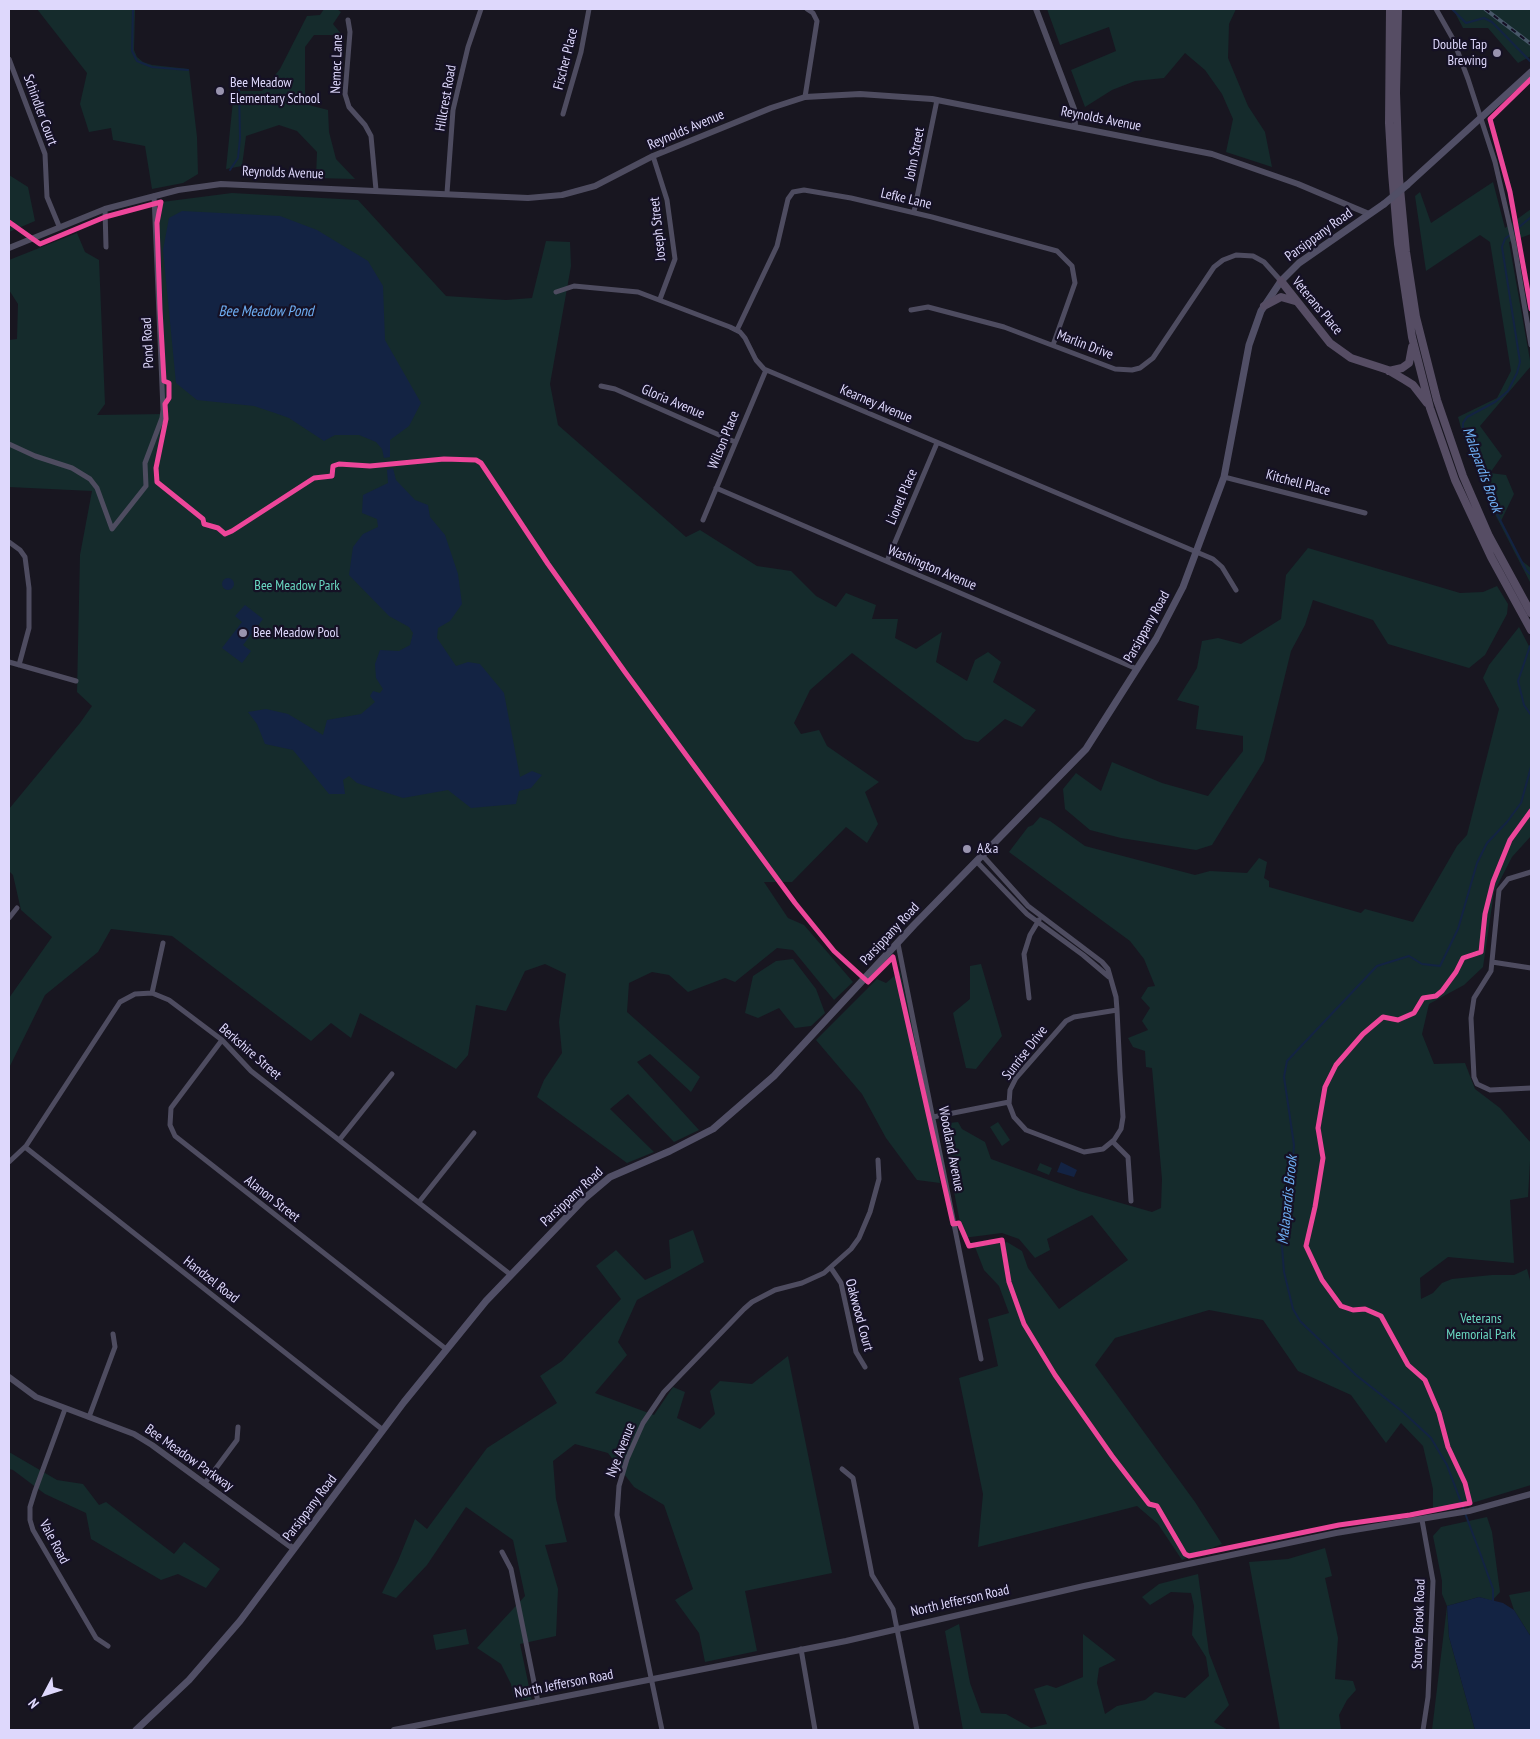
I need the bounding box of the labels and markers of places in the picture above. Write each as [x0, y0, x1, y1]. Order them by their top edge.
place label: Double Tap Brewing [1433, 37, 1487, 70]
marker: Double Tap Brewing [1491, 47, 1503, 59]
place label: Bee Meadow Elementary School [230, 75, 320, 108]
marker: Bee Meadow Elementary School [214, 85, 226, 97]
place label: Bee Meadow Pool [253, 625, 339, 641]
marker: Bee Meadow Pool [237, 627, 249, 639]
place label: A&a [977, 841, 998, 857]
marker: A&a [961, 843, 973, 855]

